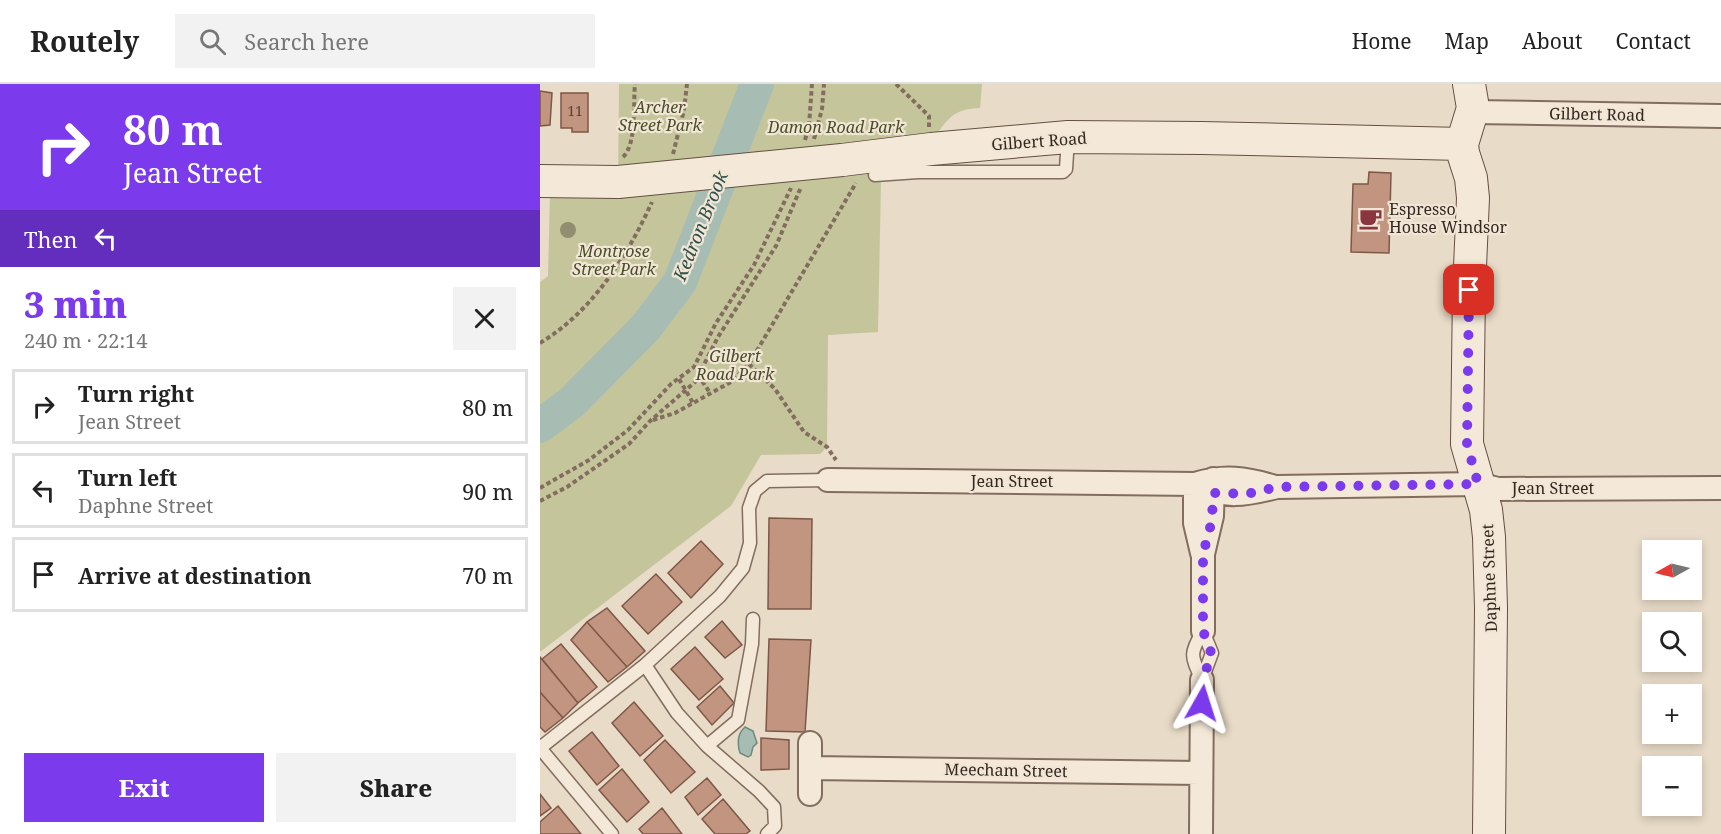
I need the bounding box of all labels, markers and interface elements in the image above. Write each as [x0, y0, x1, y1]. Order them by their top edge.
search box [175, 14, 595, 68]
text: Routely [30, 22, 139, 60]
icon: search [196, 25, 229, 58]
text: Search here [244, 26, 369, 56]
text: Home [1352, 27, 1412, 55]
text: Map [1445, 27, 1489, 55]
text: About [1522, 27, 1583, 55]
text: Contact [1616, 27, 1691, 55]
park label: Archer Street Park [618, 96, 703, 136]
text: 80 m [123, 100, 223, 157]
house number: 11 [567, 101, 583, 120]
street label: Gilbert Road [1549, 102, 1645, 126]
icon: right [24, 108, 102, 186]
park label: Damon Road Park [767, 116, 905, 138]
street label: Gilbert Road [990, 127, 1088, 155]
text: Jean Street [123, 154, 262, 191]
water label: Kedron Brook [667, 167, 733, 285]
place label: Espresso House Windsor [1389, 198, 1507, 238]
cafe icon: Espresso House Windsor [1358, 205, 1384, 231]
icon: left [89, 222, 122, 255]
text: Then [24, 224, 77, 254]
park label: Montrose Street Park [572, 240, 657, 280]
pin [1443, 264, 1494, 315]
icon: arrive [1452, 273, 1485, 306]
text: 3 min [24, 280, 127, 329]
button: close [453, 287, 516, 350]
text: 240 m · 22:14 [24, 327, 147, 354]
park label: Gilbert Road Park [695, 345, 775, 385]
text: Turn right [78, 378, 194, 408]
icon: right [27, 390, 60, 423]
text: 80 m [462, 392, 513, 422]
text: Jean Street [78, 408, 181, 435]
text: Turn left [78, 462, 177, 492]
street label: Jean Street [970, 470, 1054, 492]
icon: left [27, 474, 60, 507]
text: 90 m [462, 476, 513, 506]
street label: Jean Street [1511, 477, 1595, 499]
text: Daphne Street [78, 492, 213, 519]
street label: Daphne Street [1476, 523, 1502, 632]
north arrow [1642, 540, 1702, 600]
map controls [1642, 540, 1702, 816]
icon: arrive [27, 558, 60, 591]
text: Arrive at destination [78, 560, 312, 590]
text: 70 m [462, 560, 513, 590]
button: search [1642, 612, 1702, 672]
position arrow [1170, 671, 1234, 735]
button: + [1642, 684, 1702, 744]
button: Exit [24, 753, 264, 822]
button: Share [276, 753, 516, 822]
button: − [1642, 756, 1702, 816]
street label: Meecham Street [944, 758, 1068, 782]

